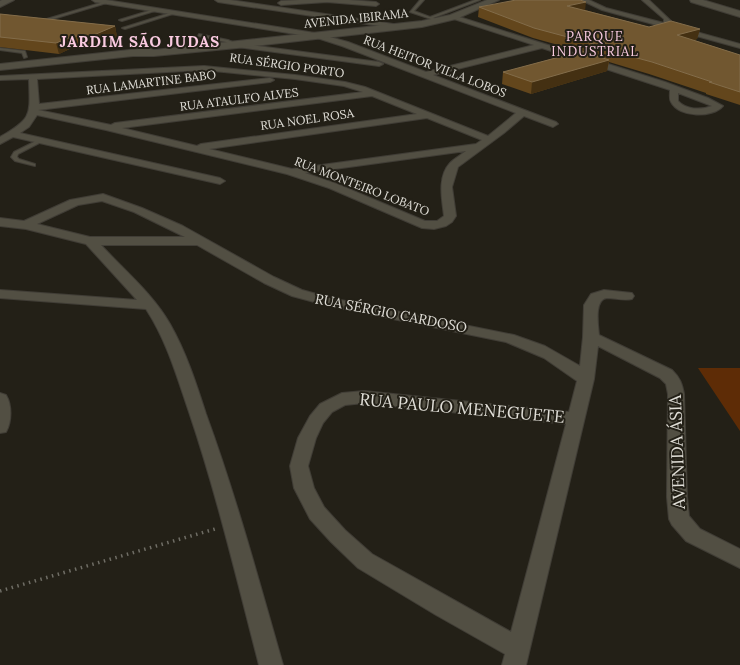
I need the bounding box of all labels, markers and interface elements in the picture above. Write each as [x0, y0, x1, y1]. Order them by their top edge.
street label: AVENIDA IBIRAMA [302, 5, 409, 31]
district label: PARQUE INDUSTRIAL [551, 28, 639, 60]
district label: JARDIM SÃO JUDAS [60, 32, 220, 51]
street label: RUA HEITOR VILLA LOBOS [361, 32, 509, 100]
street label: RUA SÉRGIO PORTO [229, 50, 345, 80]
street label: RUA LAMARTINE BABO [85, 67, 217, 97]
street label: RUA ATAULFO ALVES [179, 84, 299, 114]
street label: RUA NOEL ROSA [259, 105, 355, 133]
street label: RUA MONTEIRO LOBATO [292, 153, 432, 219]
street label: RUA SÉRGIO CARDOSO [313, 289, 469, 337]
street label: RUA PAULO MENEGUETE [359, 388, 565, 428]
street label: AVENIDA ÁSIA [664, 394, 690, 511]

